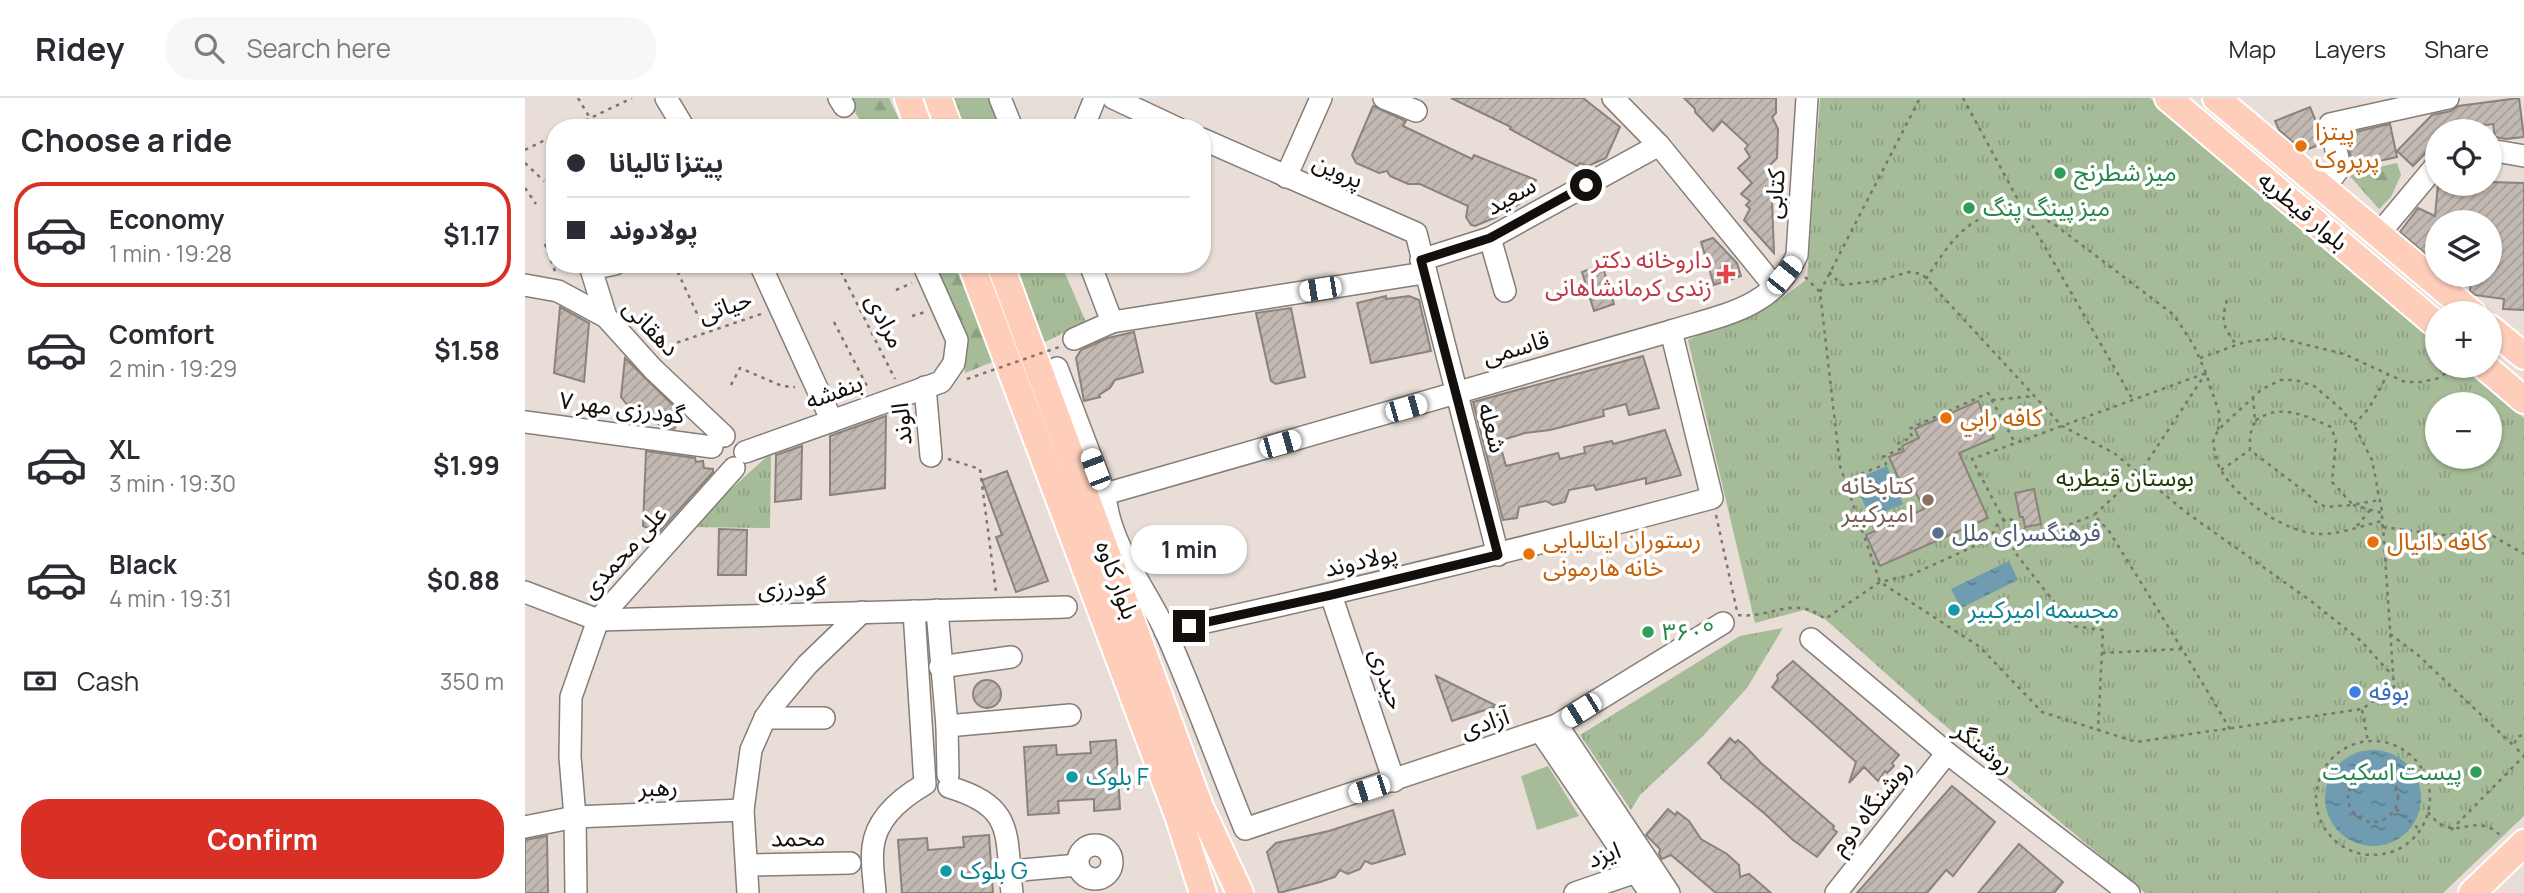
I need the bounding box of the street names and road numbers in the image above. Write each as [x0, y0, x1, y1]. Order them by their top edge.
street label: پروین [1308, 144, 1369, 195]
street label: بلوار قیطریه [2252, 162, 2356, 257]
street label: سعید [1479, 167, 1541, 222]
street label: کتابی [1755, 167, 1792, 220]
street label: حیاتی [693, 281, 756, 330]
street label: مرادی [859, 287, 914, 353]
street label: دهقانی [617, 291, 688, 363]
street label: قاسمی [1478, 321, 1553, 372]
street label: بنفشه [800, 365, 867, 416]
street label: گودرزی مهر ۷ [558, 382, 688, 431]
street label: شعله [1471, 399, 1516, 456]
street label: الوند [882, 402, 919, 447]
street label: علی محمدی [572, 497, 673, 605]
street label: بلوار کاوه [1089, 535, 1148, 623]
street label: پولادوند [1321, 535, 1400, 584]
street label: گودرزی [757, 569, 828, 604]
street label: حیدری [1363, 643, 1414, 714]
street label: آزادی [1456, 698, 1514, 745]
street label: روشنگر [1947, 712, 2022, 781]
street label: روشنگاه دوم [1821, 751, 1921, 863]
street label: رهبر [637, 769, 678, 804]
street label: محمد [770, 820, 826, 853]
street label: ایزد [1582, 832, 1625, 875]

